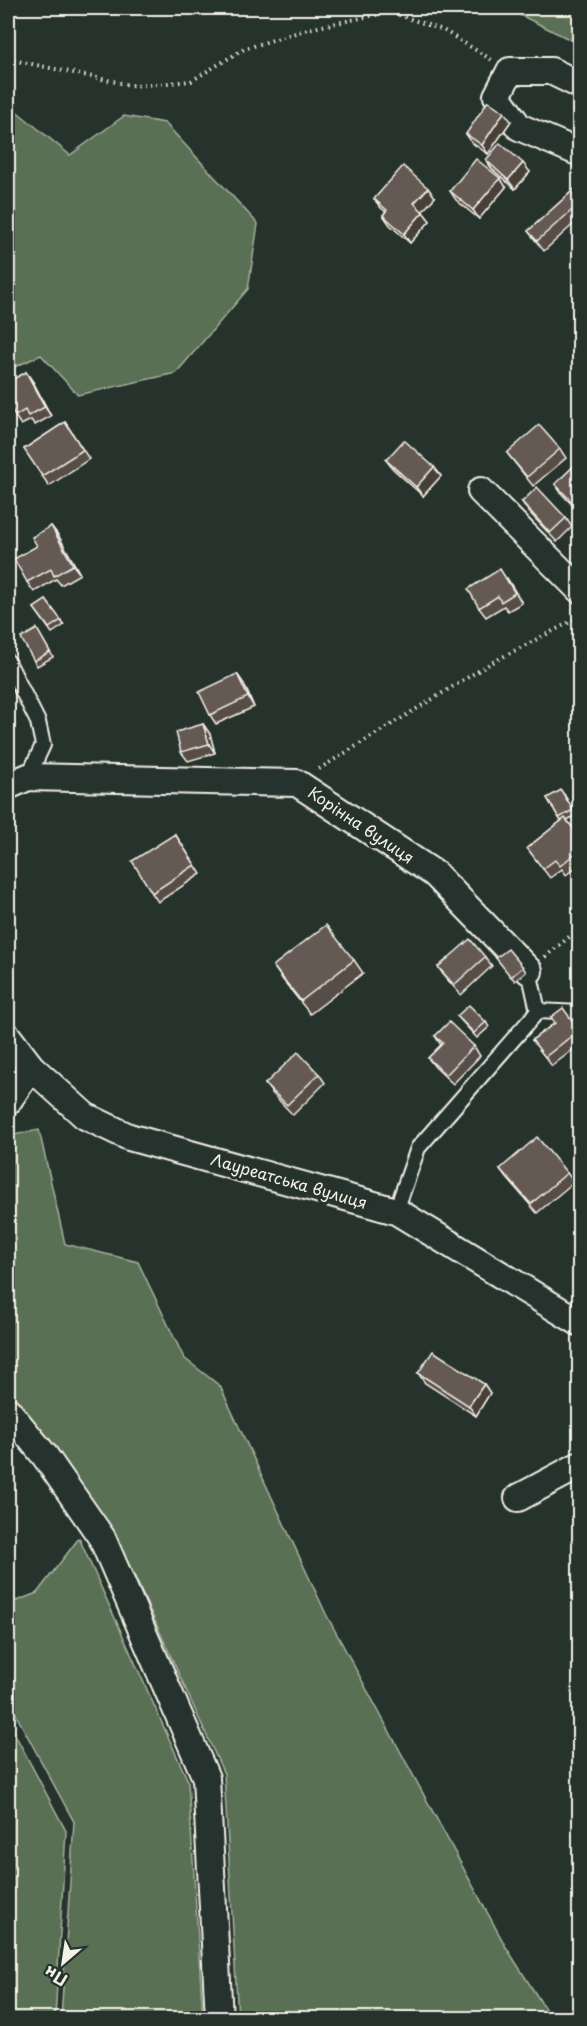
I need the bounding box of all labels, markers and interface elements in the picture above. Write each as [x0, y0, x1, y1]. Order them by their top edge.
street label: Корінна вулиця [304, 780, 420, 869]
street label: Лауреатська вулиця [208, 1146, 370, 1214]
north arrow [33, 1933, 93, 1993]
text: Пн [39, 1961, 71, 1993]

